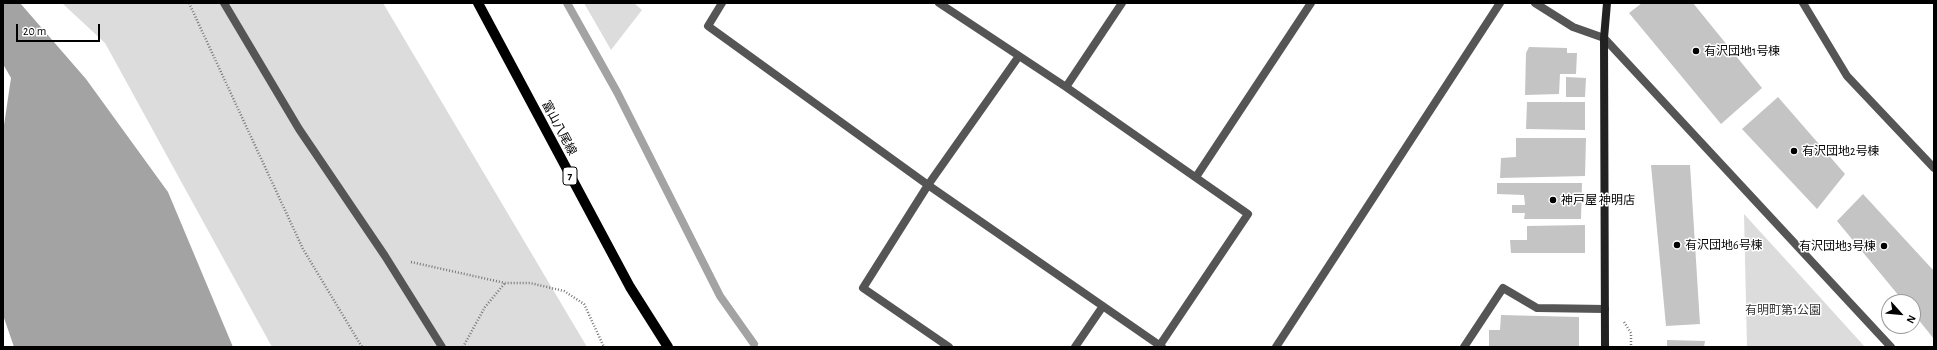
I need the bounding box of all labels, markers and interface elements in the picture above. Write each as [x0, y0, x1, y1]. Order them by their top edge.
scale bar [18, 16, 102, 42]
text: 20 m [23, 25, 46, 37]
place label: 有沢団地1号棟 [1704, 44, 1780, 58]
marker: 有沢団地1号棟 [1691, 46, 1701, 56]
street label: 富山八尾線 [539, 98, 579, 158]
place label: 有沢団地2号棟 [1802, 144, 1879, 158]
marker: 有沢団地2号棟 [1789, 146, 1799, 156]
road number: 7 [563, 167, 577, 185]
place label: 神戸屋 神明店 [1561, 193, 1635, 207]
marker: 神戸屋 神明店 [1548, 195, 1558, 205]
place label: 有沢団地6号棟 [1685, 238, 1763, 252]
place label: 有沢団地3号棟 [1799, 239, 1876, 253]
marker: 有沢団地6号棟 [1672, 240, 1682, 250]
marker: 有沢団地3号棟 [1879, 241, 1889, 251]
north arrow [1881, 294, 1921, 334]
park label: 有明町第1公園 [1745, 303, 1821, 317]
text: N [1905, 313, 1918, 325]

